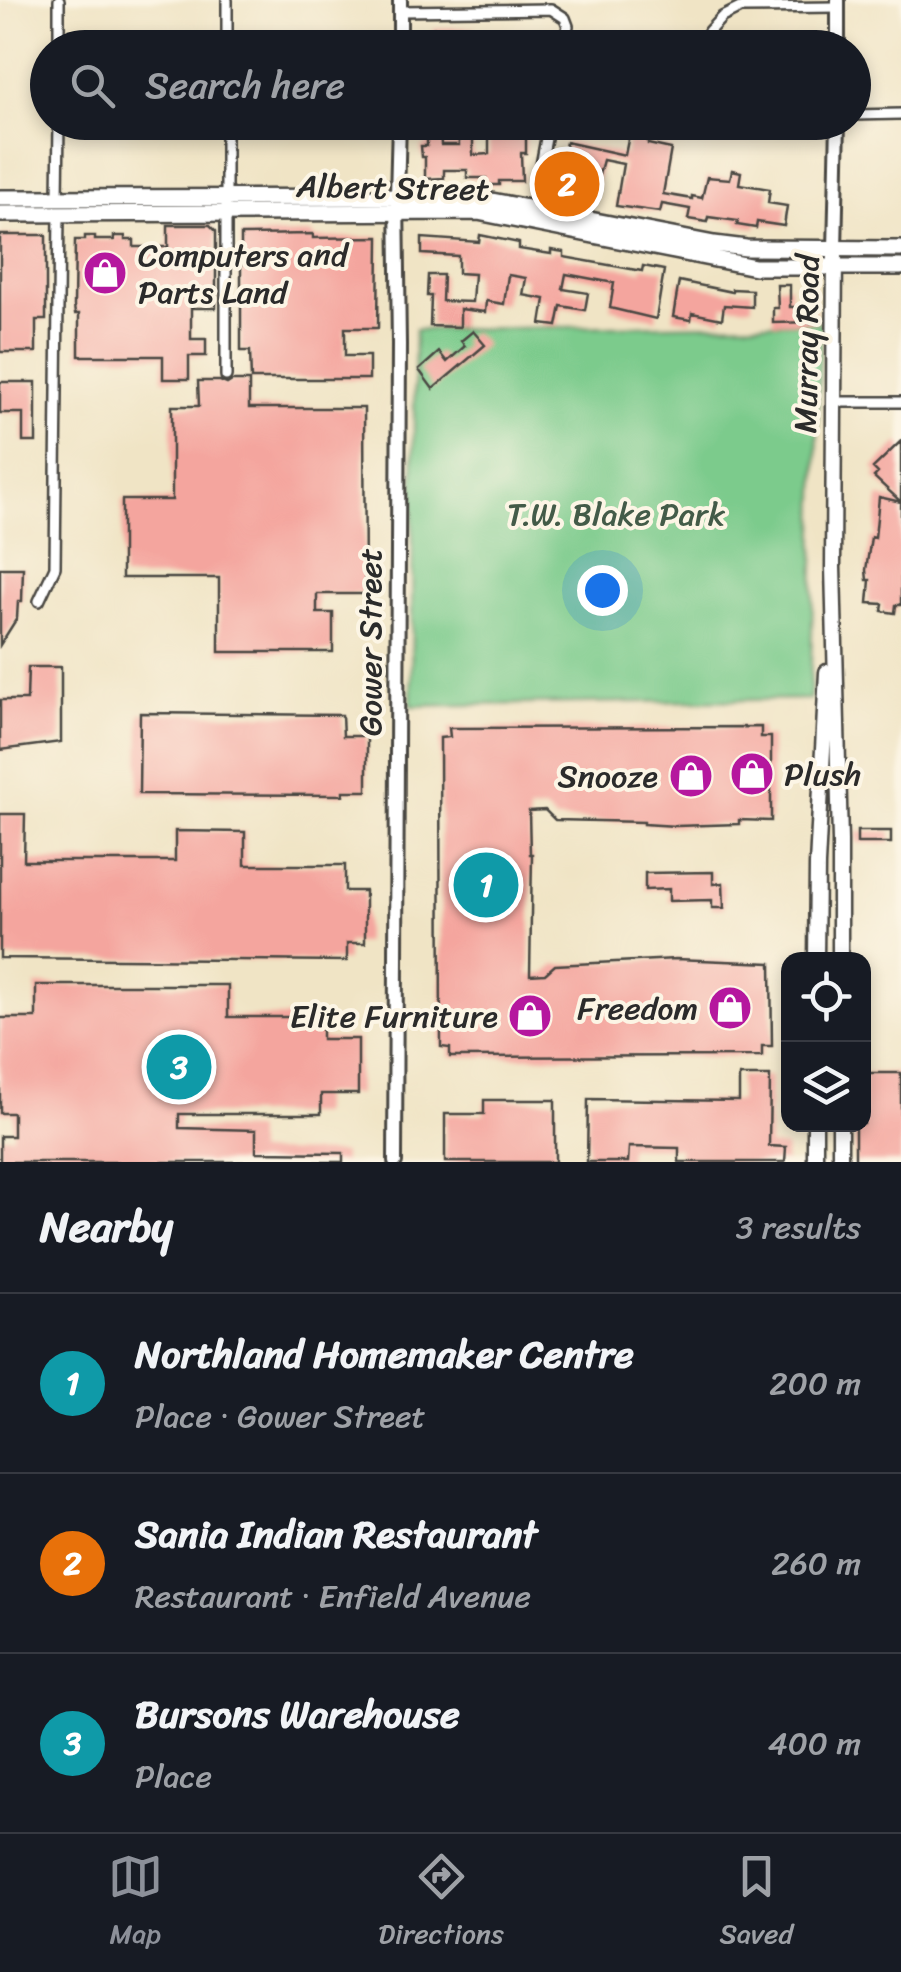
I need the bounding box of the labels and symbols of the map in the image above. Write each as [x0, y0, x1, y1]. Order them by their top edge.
pin: 2 [534, 146, 600, 222]
street label: Albert Street [295, 158, 490, 218]
place label: Computers and Parts Land [138, 227, 350, 321]
shop icon: Computers and Parts Land [82, 250, 128, 296]
street label: Murray Road [777, 252, 837, 434]
park label: T.W. Blake Park [507, 486, 726, 543]
street label: Gower Street [342, 548, 399, 736]
your location [577, 565, 628, 616]
place label: Plush [784, 746, 861, 803]
place label: Snooze [558, 748, 658, 805]
shop icon: Plush [729, 751, 775, 797]
shop icon: Snooze [668, 753, 714, 799]
pin: 1 [454, 848, 518, 922]
place label: Freedom [577, 980, 698, 1037]
shop icon: Freedom [707, 985, 753, 1031]
place label: Elite Furniture [290, 988, 498, 1045]
shop icon: Elite Furniture [507, 993, 553, 1039]
pin: 3 [146, 1030, 212, 1104]

